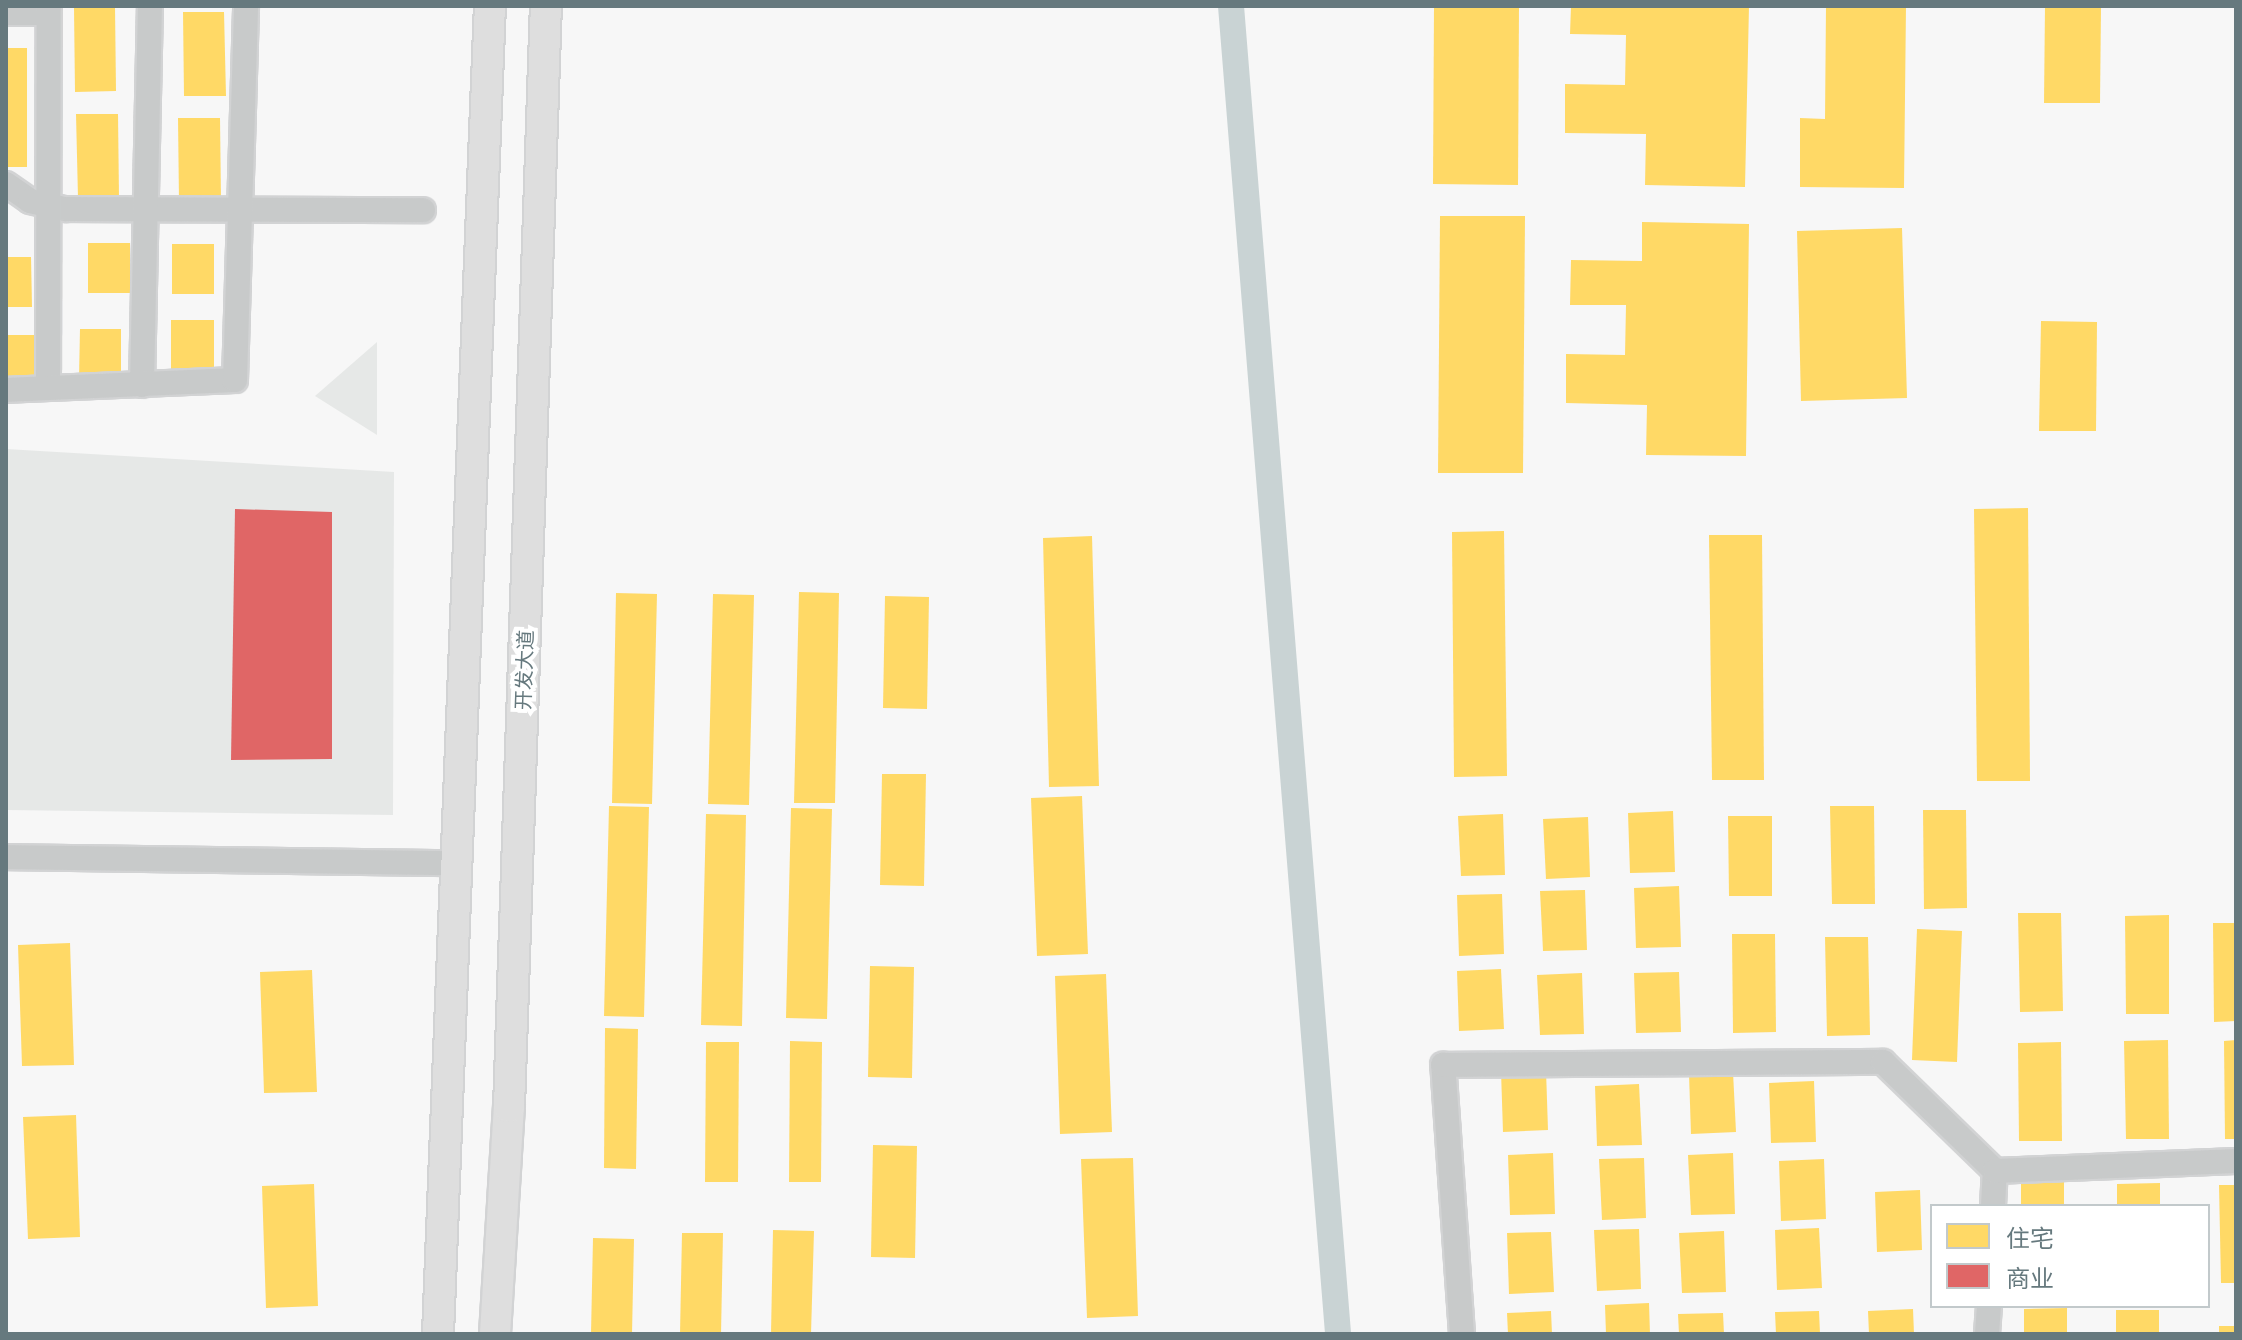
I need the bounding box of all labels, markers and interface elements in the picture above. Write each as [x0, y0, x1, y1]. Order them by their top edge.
street label: 开发大道 [511, 630, 537, 710]
legend [1930, 1204, 2210, 1308]
text: 住宅 [2006, 1223, 2054, 1252]
text: 商业 [2006, 1263, 2054, 1292]

